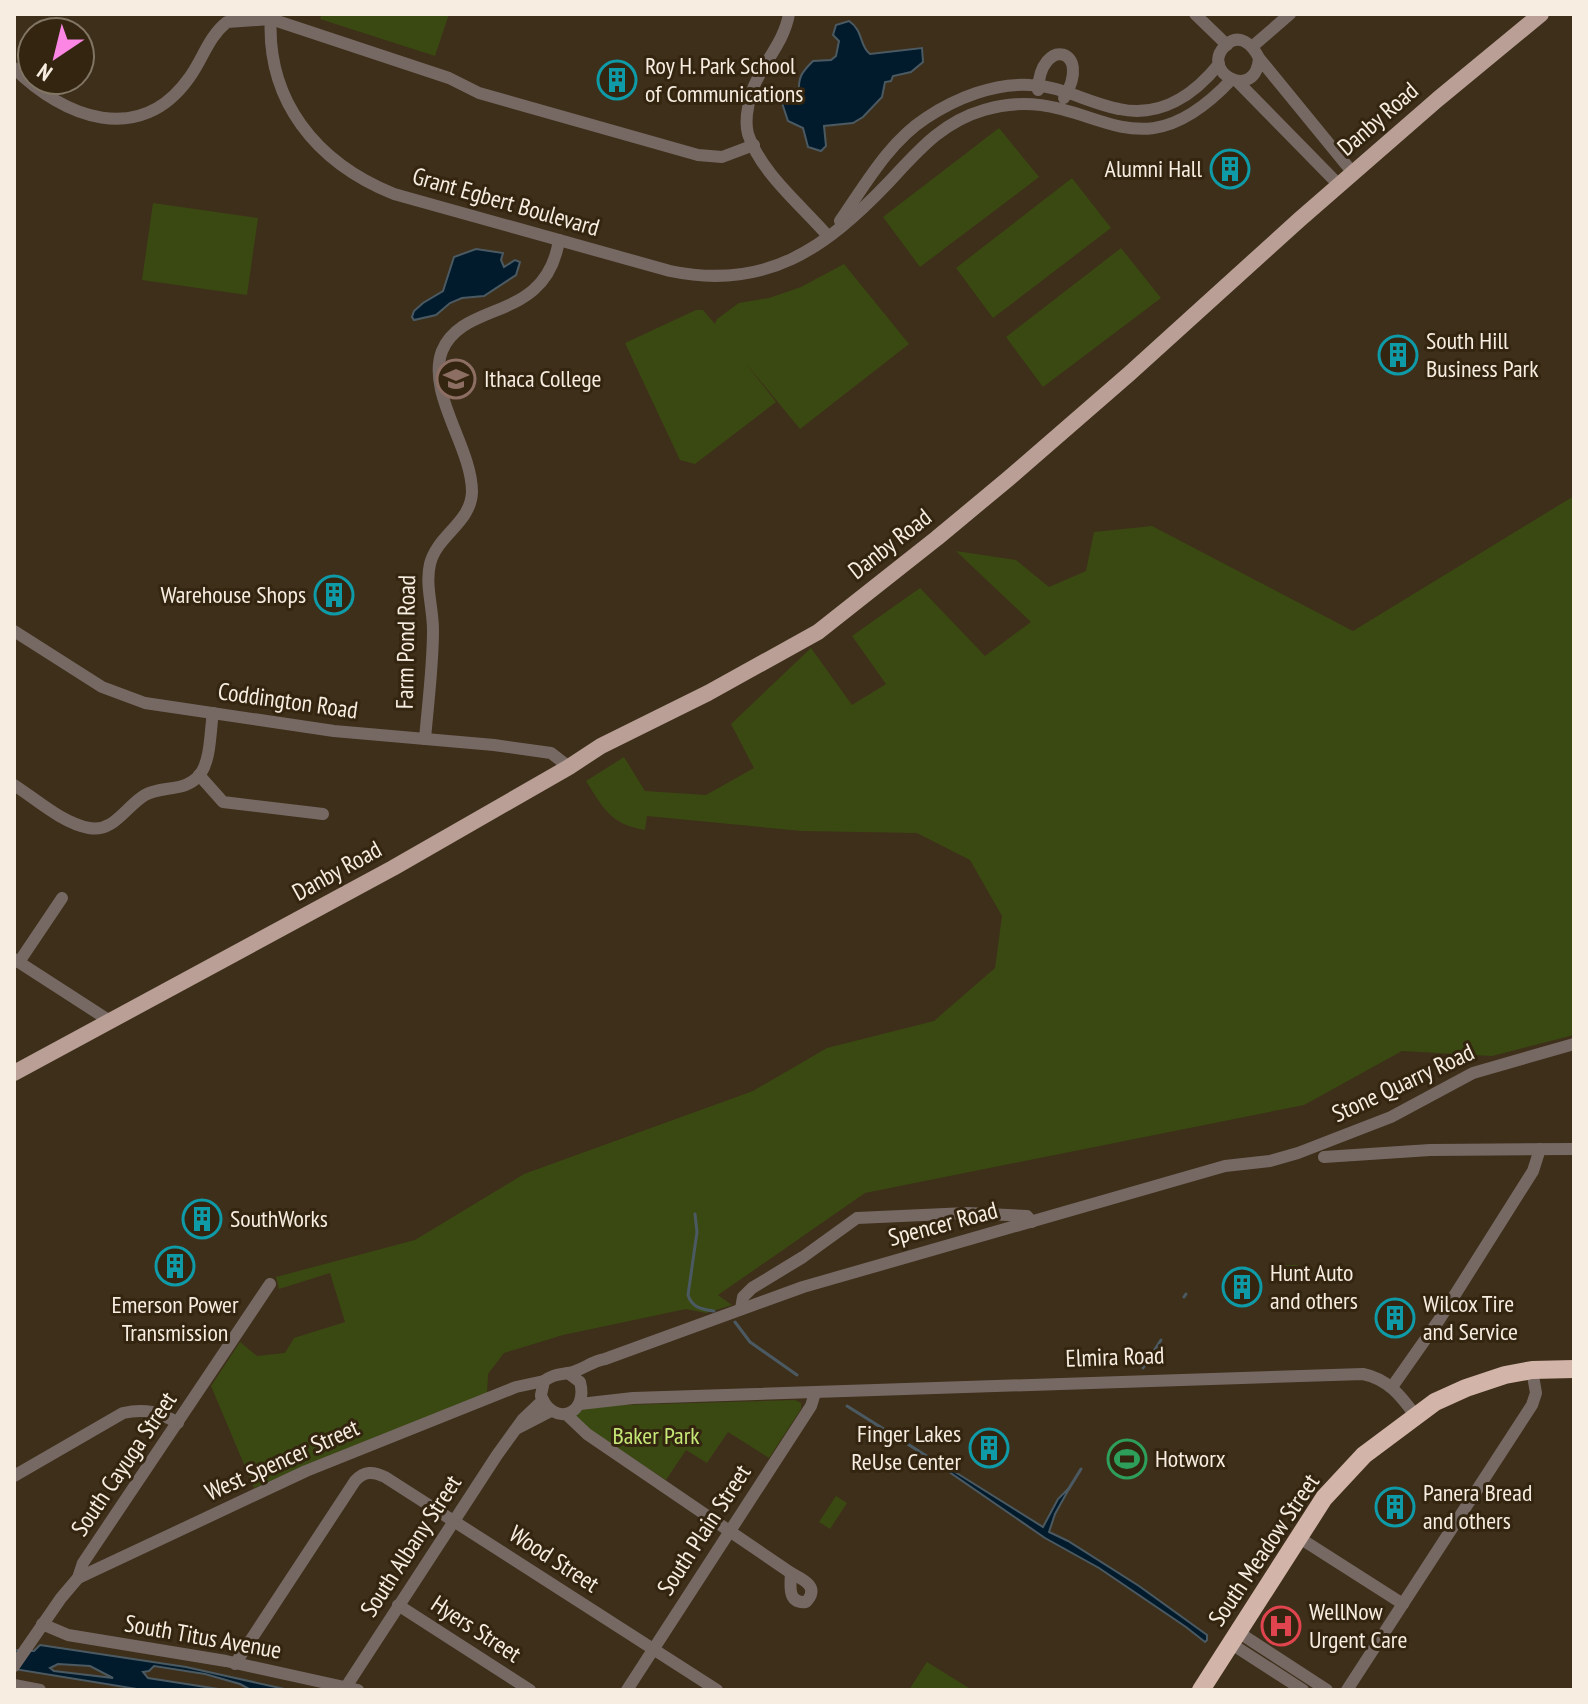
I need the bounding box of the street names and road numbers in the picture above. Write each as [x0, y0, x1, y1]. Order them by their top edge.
street label: Danby Road [1331, 75, 1425, 162]
street label: Grant Egbert Boulevard [409, 160, 603, 243]
street label: Danby Road [842, 501, 938, 586]
street label: Farm Pond Road [389, 575, 422, 709]
street label: Coddington Road [216, 675, 360, 726]
street label: Danby Road [287, 833, 387, 908]
street label: Stone Quarry Road [1327, 1036, 1479, 1129]
street label: Spencer Road [885, 1194, 1001, 1253]
street label: Elmira Road [1065, 1339, 1165, 1374]
street label: South Cayuga Street [64, 1385, 184, 1542]
street label: West Spencer Street [200, 1412, 364, 1507]
street label: South Plain Street [650, 1458, 758, 1601]
street label: South Meadow Street [1201, 1467, 1326, 1632]
street label: South Albany Street [353, 1468, 468, 1623]
street label: Wood Street [503, 1518, 605, 1599]
street label: Hyers Street [425, 1588, 528, 1669]
street label: South Titus Avenue [122, 1607, 284, 1666]

